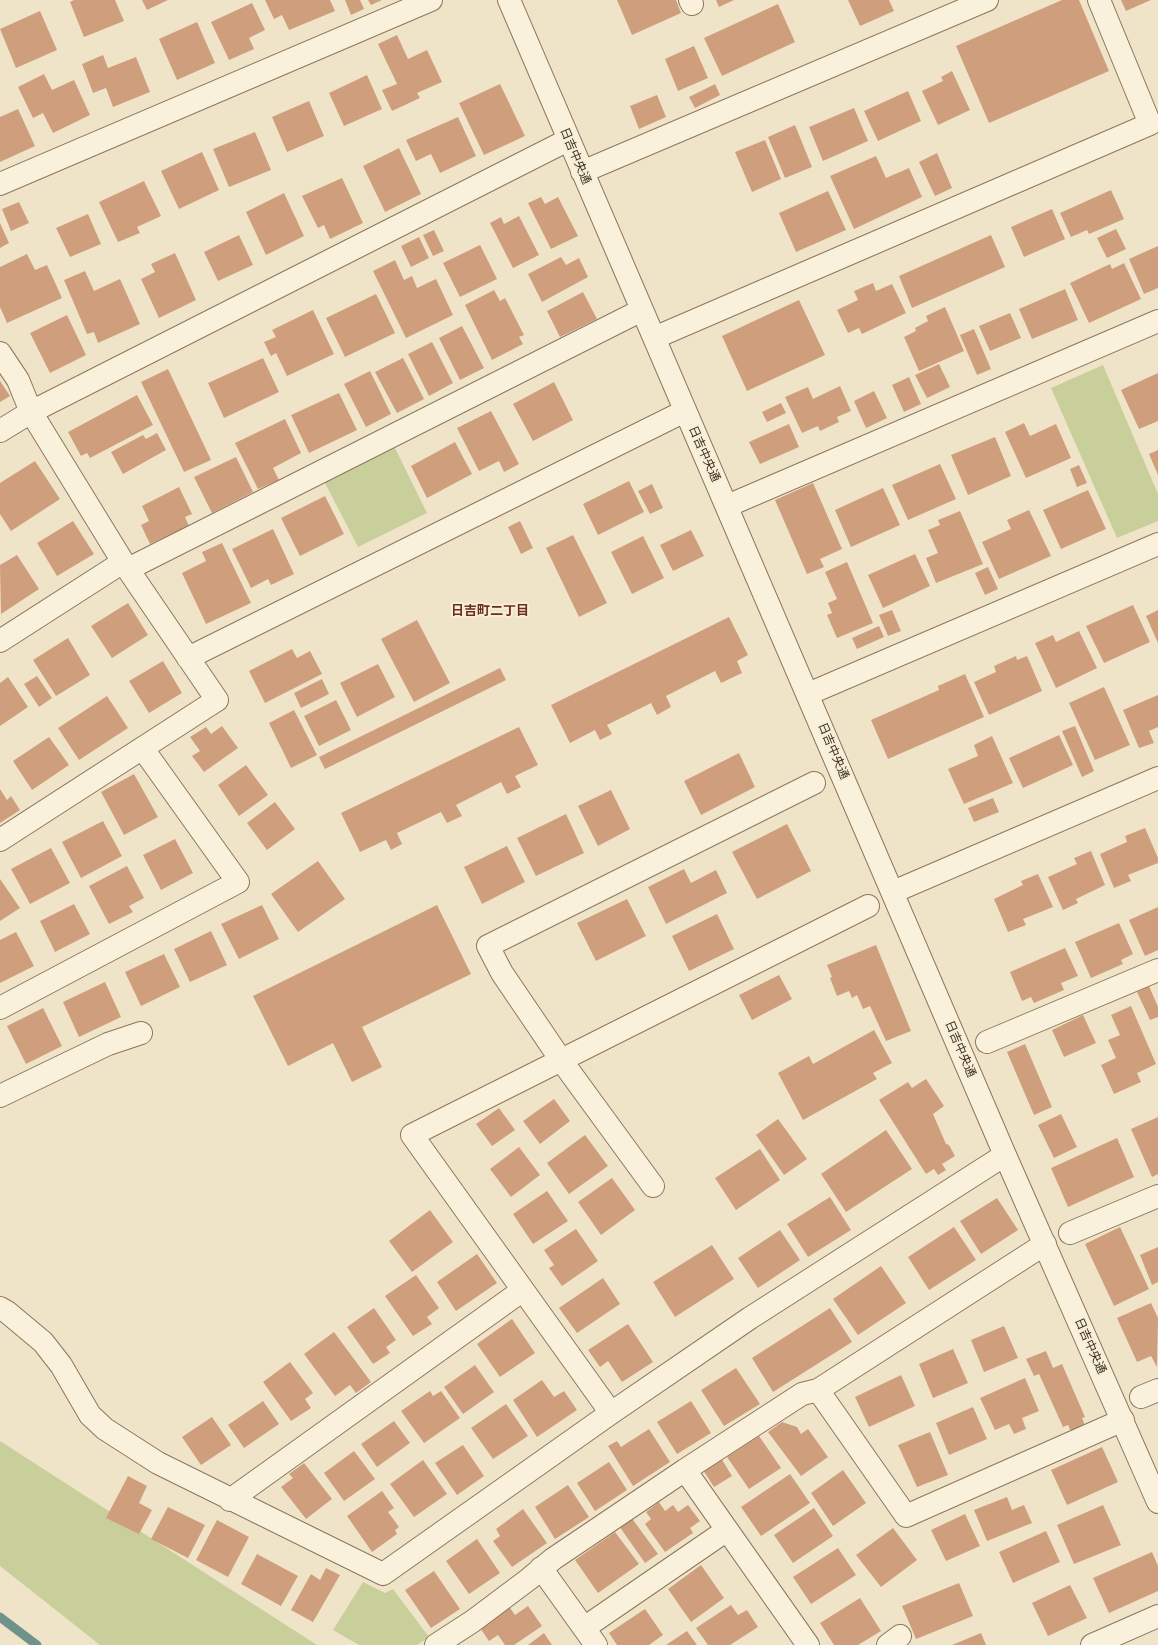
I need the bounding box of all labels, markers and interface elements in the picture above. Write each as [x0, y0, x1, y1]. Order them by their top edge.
street label: 日吉中央通 [557, 126, 593, 186]
street label: 日吉中央通 [685, 424, 723, 484]
district label: 日吉町二丁目 [451, 603, 529, 619]
street label: 日吉中央通 [815, 721, 851, 781]
street label: 日吉中央通 [942, 1019, 978, 1079]
street label: 日吉中央通 [1071, 1316, 1109, 1376]

